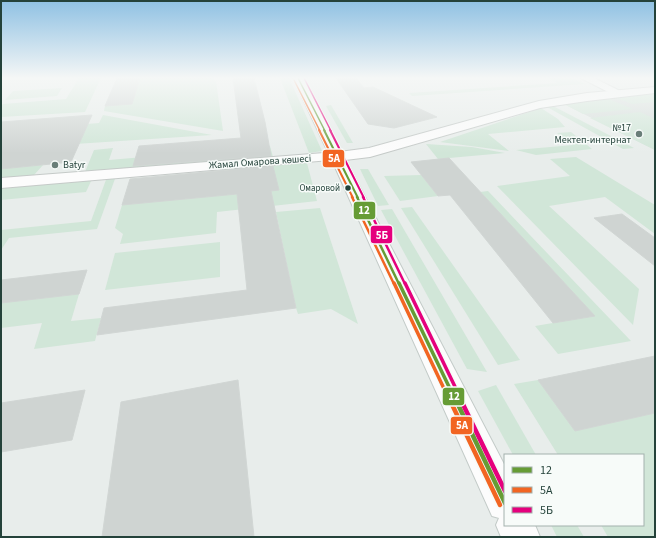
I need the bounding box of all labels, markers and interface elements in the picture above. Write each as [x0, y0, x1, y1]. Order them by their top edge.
place label: №17 Мектеп-интернат [555, 121, 631, 147]
marker: №17 Мектеп-интернат [634, 129, 644, 139]
line badge: 5А [322, 149, 345, 168]
street label: Жамал Омарова көшесі [208, 151, 312, 173]
text: 5А [328, 151, 341, 166]
place label: Batyr [63, 158, 86, 172]
marker: Batyr [50, 160, 60, 170]
place label: Омаровой [299, 182, 340, 195]
marker: Омаровой [343, 183, 353, 193]
line badge: 12 [353, 201, 376, 220]
text: 12 [358, 203, 370, 218]
line badge: 5Б [370, 225, 393, 244]
text: 5Б [376, 228, 389, 243]
line badge: 12 [442, 387, 465, 406]
text: 12 [448, 389, 460, 404]
line badge: 5А [450, 416, 473, 435]
text: 5А [456, 418, 469, 433]
legend [504, 454, 644, 526]
text: 12 [540, 462, 552, 479]
text: 5А [540, 482, 553, 499]
text: 5Б [540, 502, 553, 519]

